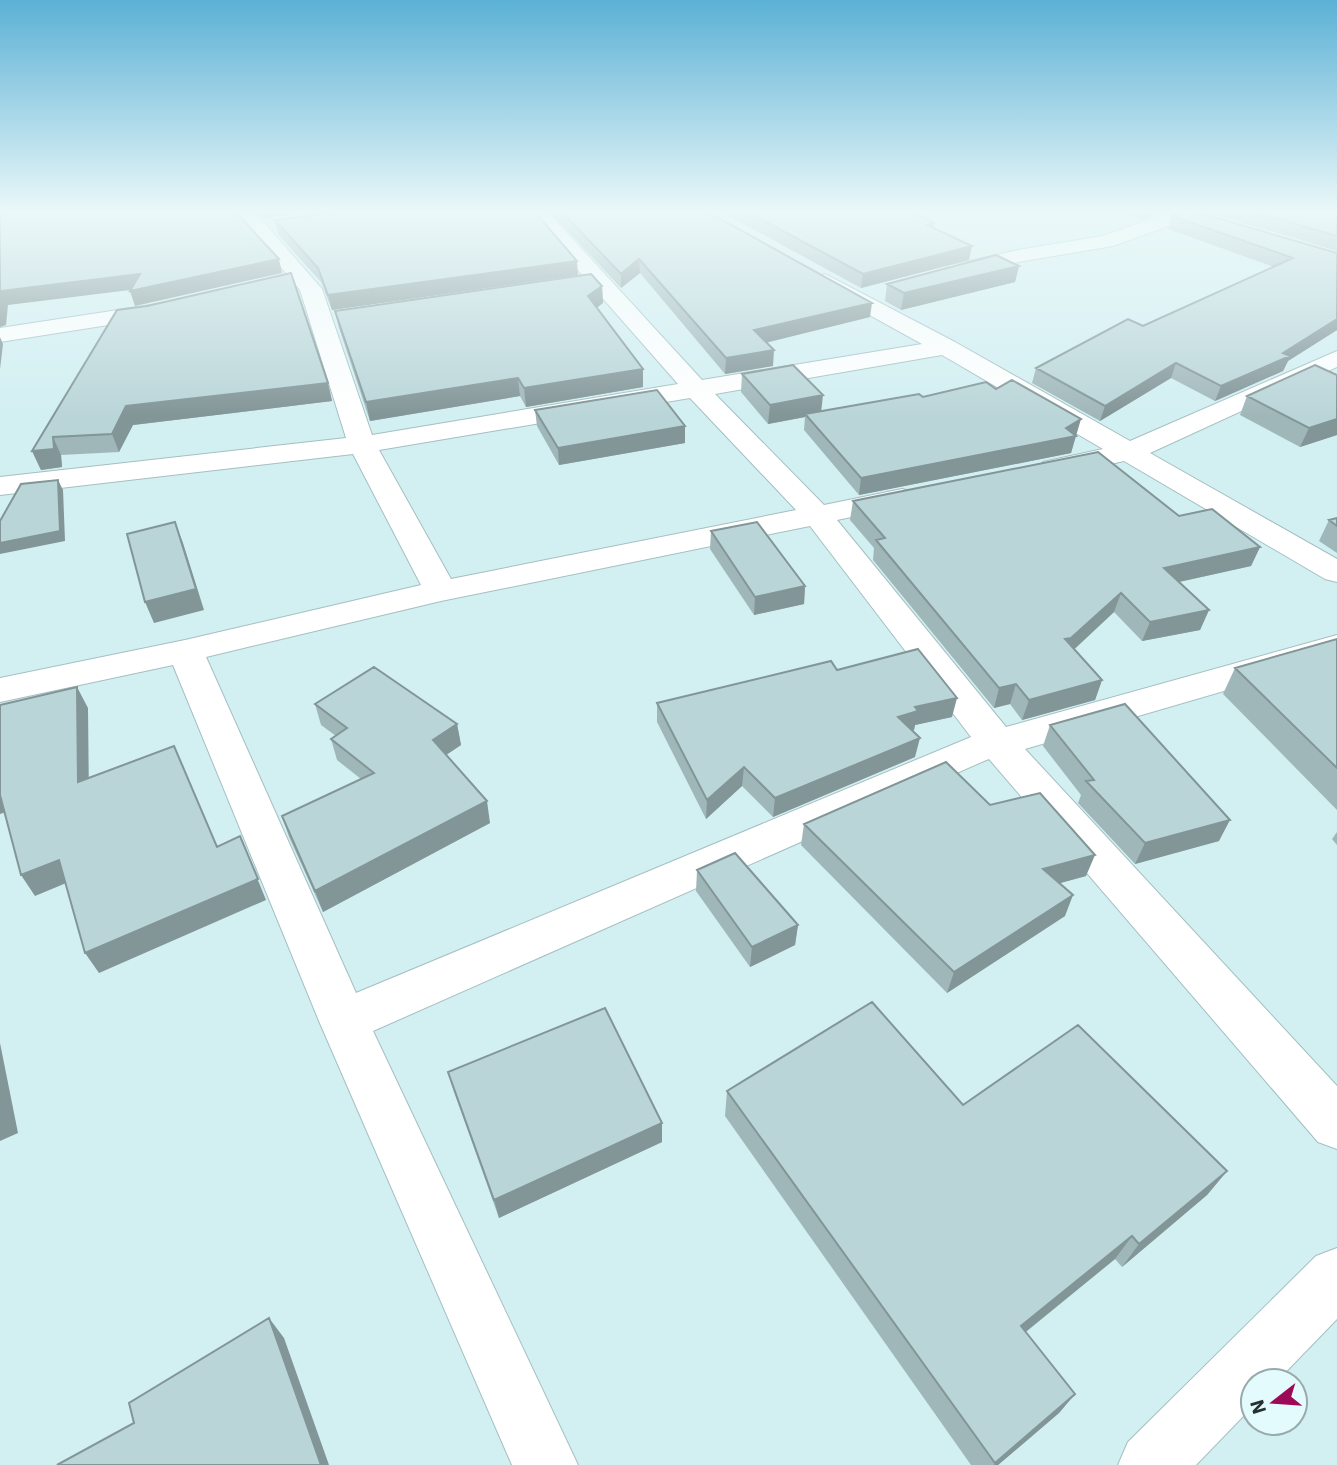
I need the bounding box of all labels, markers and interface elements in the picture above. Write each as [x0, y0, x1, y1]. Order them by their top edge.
north arrow [1239, 1367, 1309, 1437]
text: N [1244, 1397, 1271, 1417]

